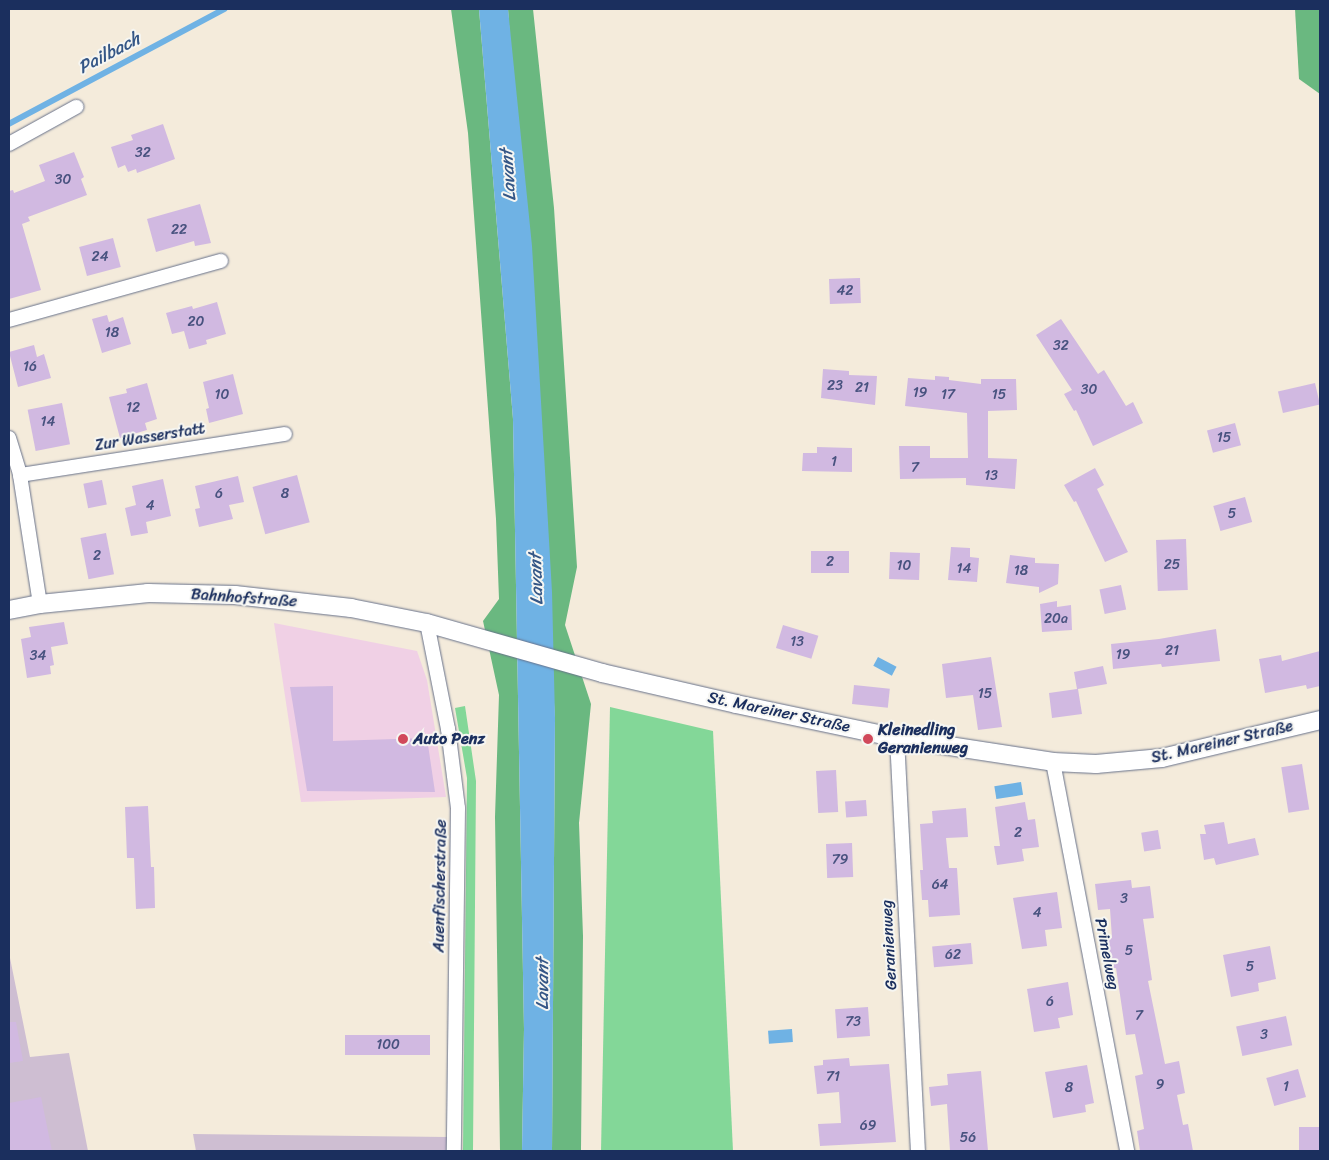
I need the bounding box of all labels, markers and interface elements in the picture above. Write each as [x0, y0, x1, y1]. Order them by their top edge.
water label: Pailbach [74, 28, 144, 78]
house number: 32 [135, 145, 151, 161]
water label: Lavant [495, 148, 521, 202]
house number: 30 [55, 172, 71, 188]
house number: 22 [171, 222, 187, 238]
house number: 24 [92, 249, 108, 265]
house number: 42 [837, 283, 853, 299]
house number: 20 [188, 314, 204, 330]
house number: 18 [105, 325, 119, 341]
house number: 32 [1053, 338, 1069, 354]
house number: 16 [23, 359, 37, 375]
house number: 23 [827, 378, 843, 394]
house number: 21 [855, 380, 869, 396]
house number: 30 [1081, 382, 1097, 398]
house number: 19 [913, 385, 927, 401]
house number: 10 [215, 387, 229, 403]
house number: 17 [941, 387, 955, 403]
house number: 15 [992, 387, 1006, 403]
house number: 12 [126, 400, 140, 416]
house number: 14 [41, 414, 55, 430]
street label: Zur Wasserstatt [92, 419, 208, 455]
house number: 15 [1217, 430, 1231, 446]
house number: 1 [831, 454, 837, 470]
house number: 7 [911, 460, 919, 476]
house number: 13 [984, 468, 998, 484]
house number: 6 [215, 486, 223, 502]
house number: 8 [281, 486, 289, 502]
house number: 4 [146, 498, 154, 514]
house number: 5 [1228, 506, 1236, 522]
house number: 2 [93, 548, 101, 564]
water label: Lavant [524, 553, 548, 605]
house number: 2 [826, 554, 834, 570]
house number: 25 [1164, 557, 1180, 573]
house number: 10 [897, 558, 911, 574]
house number: 14 [957, 561, 971, 577]
house number: 18 [1014, 563, 1028, 579]
street label: Bahnhofstraße [190, 585, 298, 611]
house number: 20a [1044, 611, 1068, 627]
house number: 13 [790, 634, 804, 650]
house number: 21 [1165, 643, 1179, 659]
house number: 19 [1116, 647, 1130, 663]
house number: 34 [30, 648, 46, 664]
house number: 15 [978, 686, 992, 702]
street label: St. Mareiner Straße [706, 688, 852, 736]
street label: St. Mareiner Straße [1149, 716, 1295, 768]
place label: Kleinedling Geranienweg [878, 720, 968, 758]
place label: Auto Penz [413, 729, 486, 749]
marker: Auto Penz [397, 733, 409, 745]
marker: Kleinedling Geranienweg [862, 733, 874, 745]
street label: Auenfischerstraße [429, 819, 451, 953]
house number: 2 [1014, 825, 1022, 841]
house number: 79 [832, 852, 848, 868]
house number: 64 [932, 877, 948, 893]
house number: 3 [1120, 891, 1128, 907]
street label: Geranienweg [877, 900, 901, 990]
house number: 4 [1033, 905, 1041, 921]
street label: Primelweg [1091, 917, 1123, 991]
house number: 5 [1125, 943, 1133, 959]
house number: 62 [945, 947, 961, 963]
water label: Lavant [531, 958, 553, 1010]
house number: 5 [1246, 959, 1254, 975]
house number: 6 [1046, 994, 1054, 1010]
house number: 7 [1135, 1008, 1143, 1024]
house number: 73 [845, 1014, 861, 1030]
house number: 3 [1260, 1027, 1268, 1043]
house number: 100 [376, 1037, 400, 1053]
house number: 71 [826, 1069, 840, 1085]
house number: 9 [1156, 1077, 1164, 1093]
house number: 1 [1283, 1079, 1289, 1095]
house number: 8 [1065, 1080, 1073, 1096]
house number: 69 [860, 1118, 876, 1134]
house number: 56 [960, 1130, 976, 1146]

